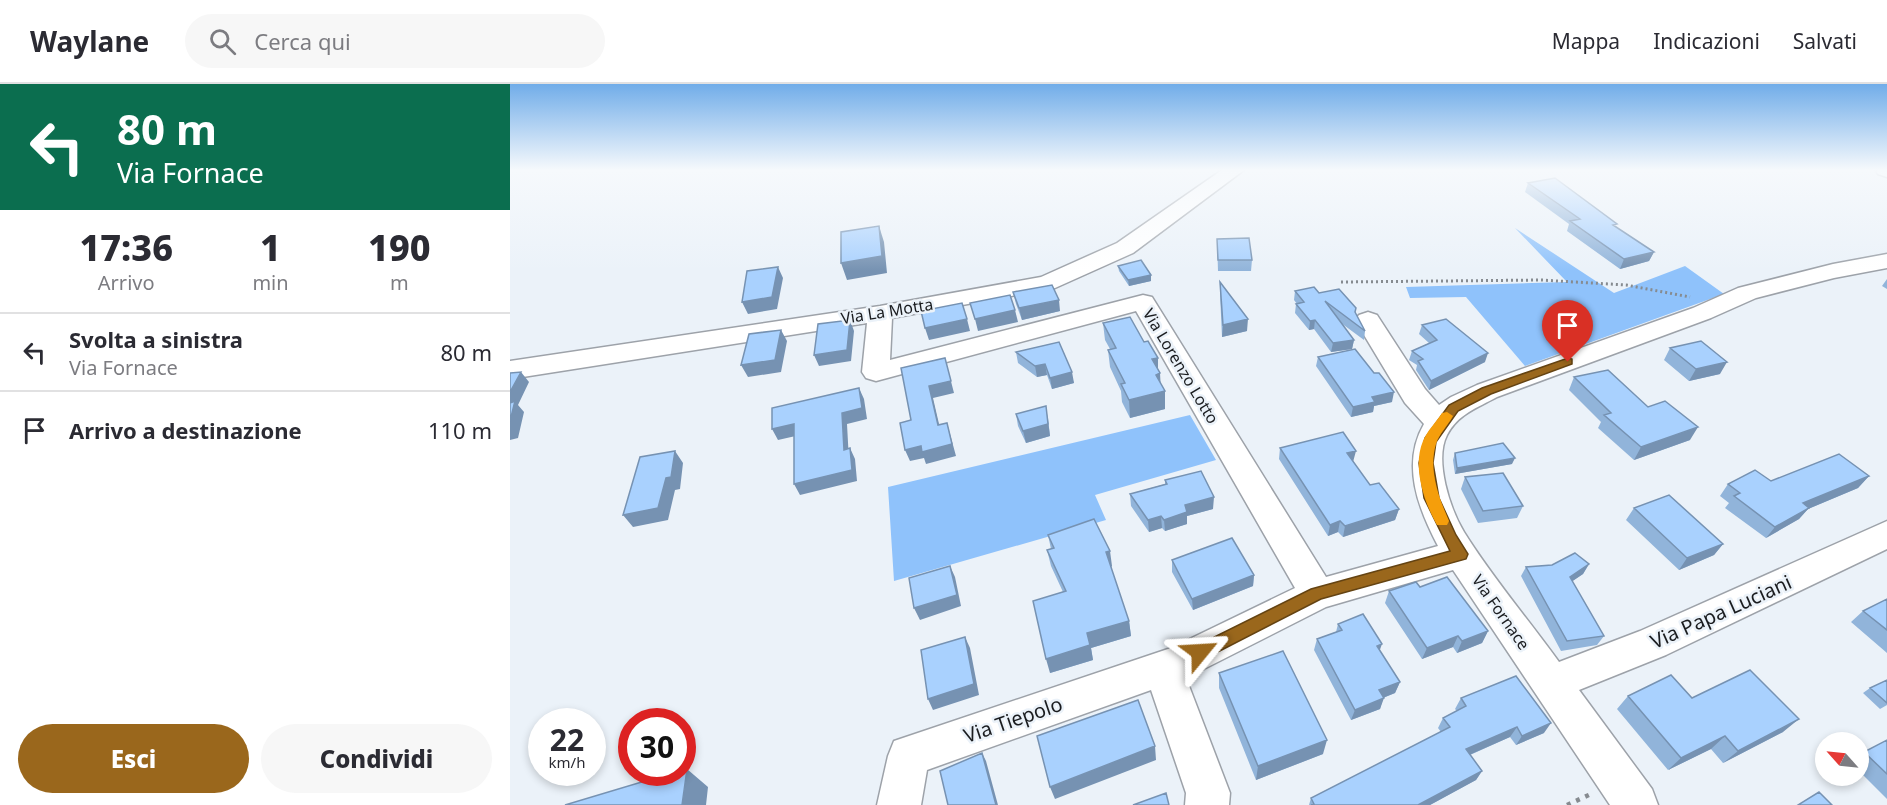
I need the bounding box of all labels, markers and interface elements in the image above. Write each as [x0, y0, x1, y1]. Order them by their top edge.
search box [185, 14, 605, 68]
text: Waylane [30, 22, 149, 60]
icon: search [206, 25, 239, 58]
text: Cerca qui [254, 26, 351, 56]
text: Mappa [1552, 27, 1620, 55]
text: Indicazioni [1653, 27, 1760, 55]
text: Salvati [1793, 27, 1857, 55]
text: 80 m [117, 100, 217, 157]
icon: left [18, 108, 96, 186]
text: Via Fornace [117, 154, 264, 191]
text: 17:36 [79, 223, 173, 272]
text: 1 [260, 223, 281, 272]
text: 190 [368, 223, 431, 272]
text: Arrivo [98, 269, 155, 296]
text: min [252, 269, 289, 296]
text: m [390, 269, 409, 296]
street label: Via La Motta [839, 293, 935, 329]
pin [1542, 300, 1593, 362]
street label: Via Lorenzo Lotto [1138, 304, 1224, 428]
icon: arrive [1551, 309, 1584, 342]
text: Svolta a sinistra [69, 324, 243, 354]
icon: left [18, 336, 51, 369]
text: 80 m [441, 337, 492, 367]
text: Via Fornace [69, 354, 178, 381]
icon: arrive [18, 414, 51, 447]
text: Arrivo a destinazione [69, 415, 302, 445]
text: 110 m [428, 415, 492, 445]
street label: Via Papa Luciani [1646, 568, 1796, 655]
street label: Via Fornace [1467, 570, 1535, 654]
position arrow [1168, 620, 1232, 684]
street label: Via Tiepolo [960, 690, 1066, 749]
speed limit sign: 30 [618, 708, 696, 786]
text: 22 [550, 719, 584, 760]
button: Esci [18, 724, 249, 793]
button: Condividi [261, 724, 492, 793]
north arrow [1815, 732, 1869, 786]
map controls [1815, 732, 1869, 786]
text: km/h [549, 752, 585, 772]

